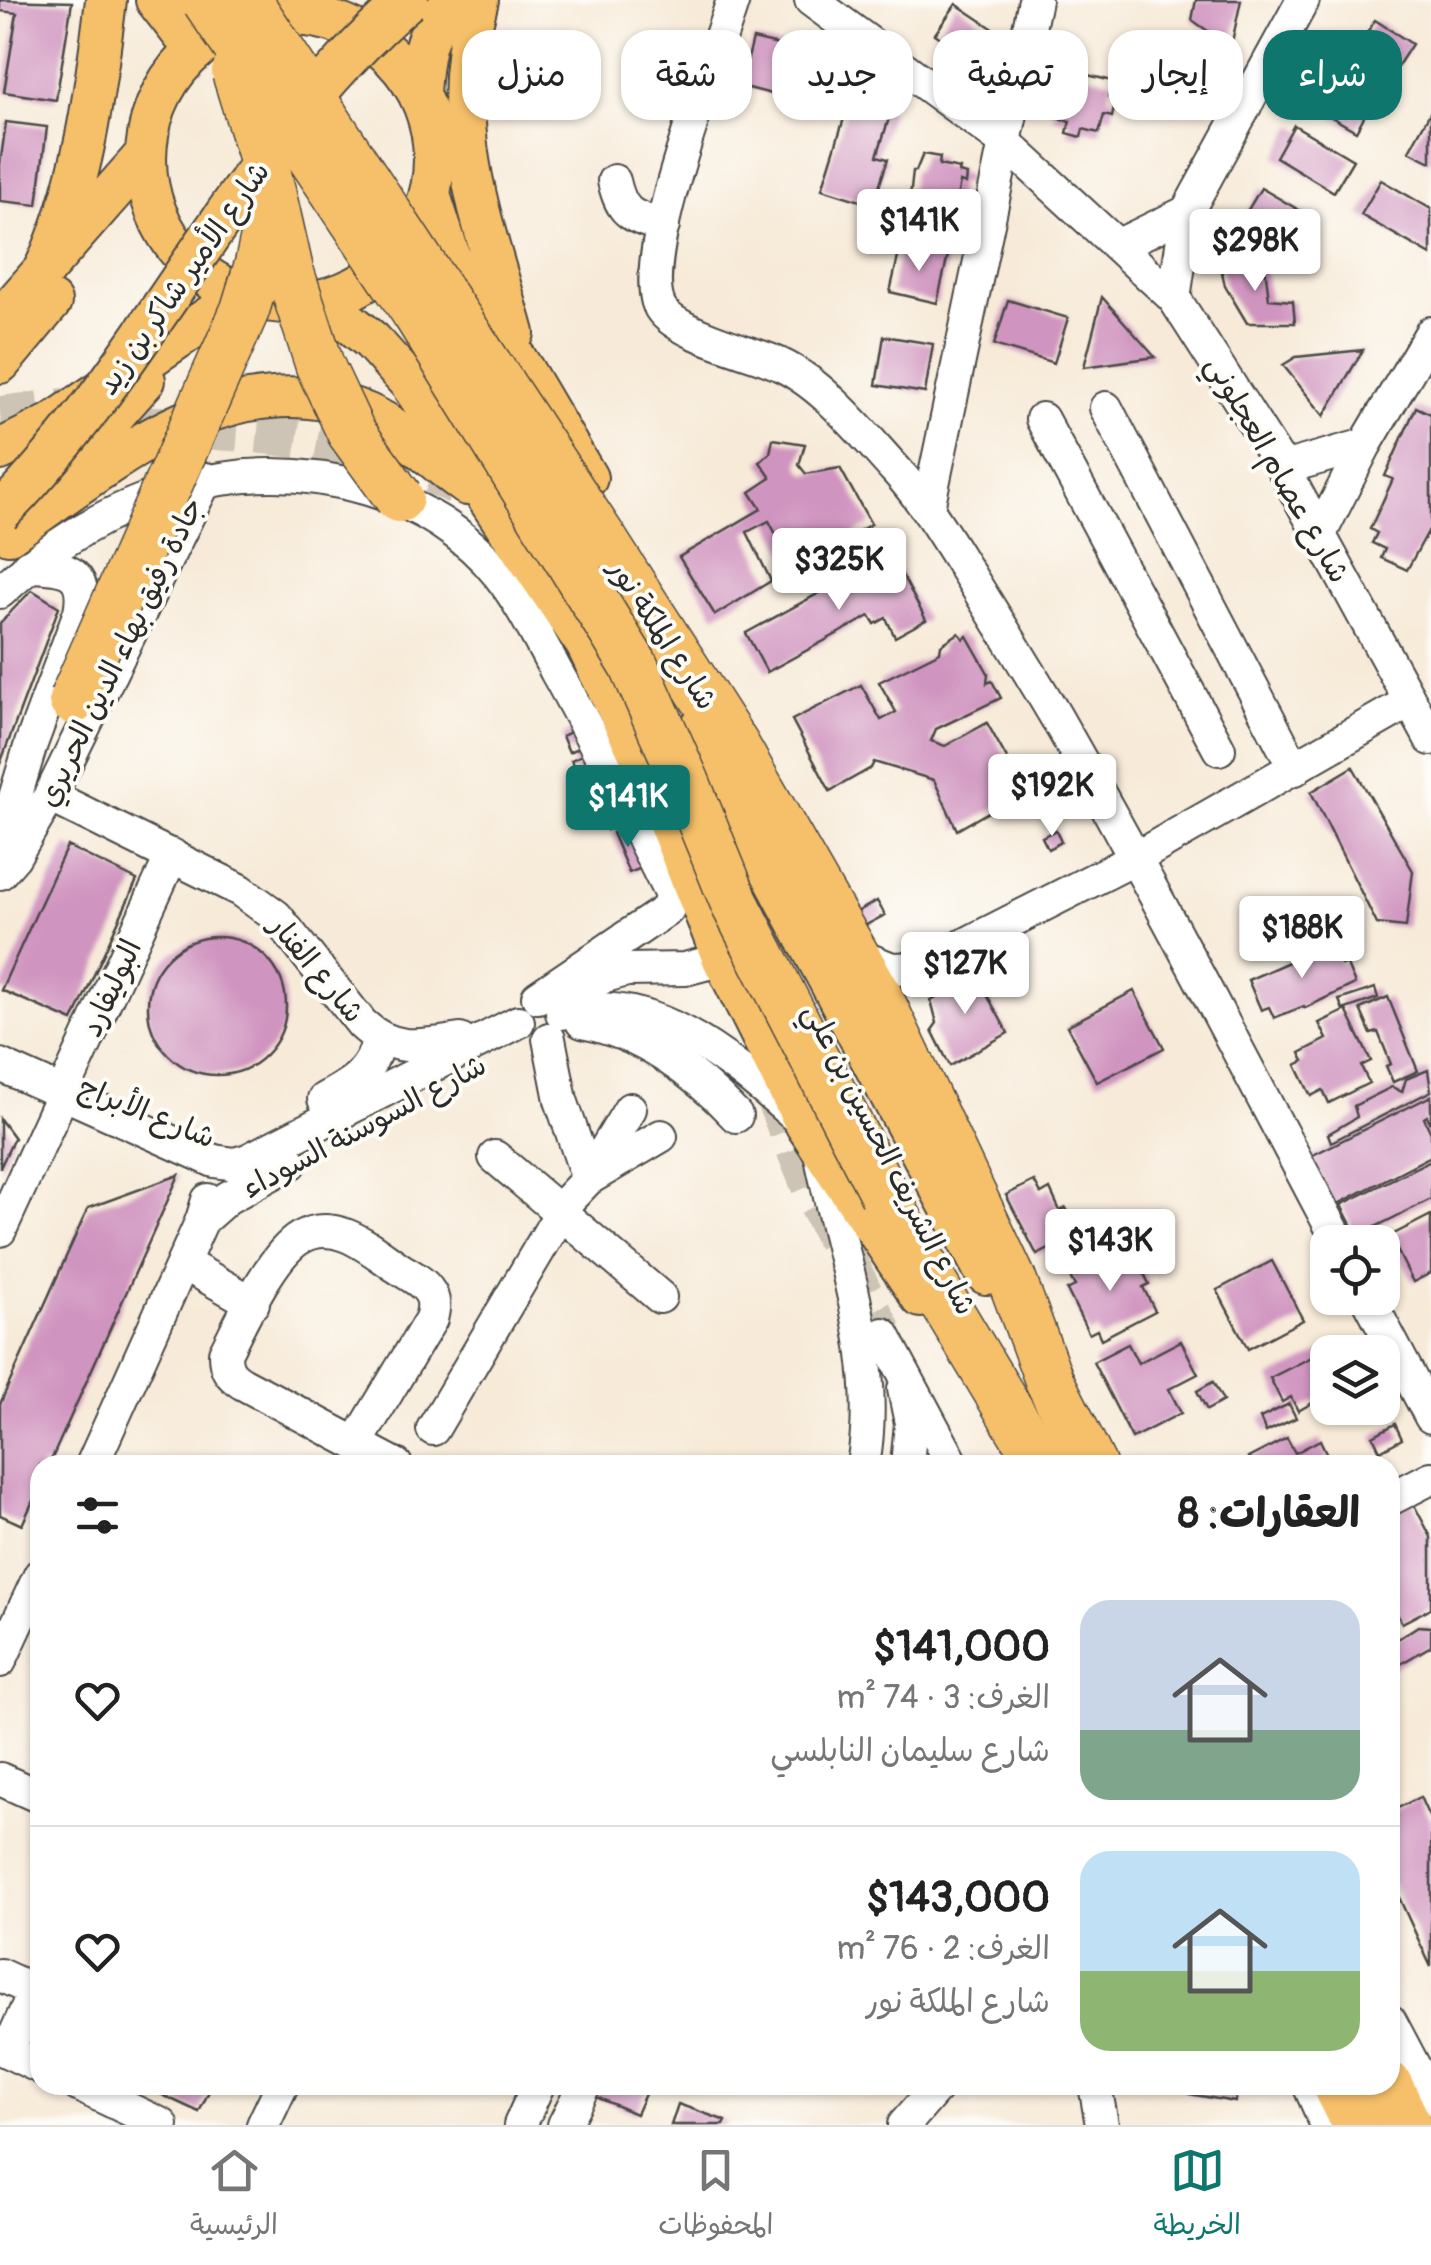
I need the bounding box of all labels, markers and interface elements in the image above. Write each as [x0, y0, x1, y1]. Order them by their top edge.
chip: منزل [462, 30, 601, 120]
chip: شقة [621, 30, 752, 120]
chip: جديد [772, 30, 913, 120]
chip: تصفية [933, 30, 1088, 120]
chip: إيجار [1108, 30, 1243, 120]
chip: شراء [1263, 30, 1402, 120]
street label: شارع الأمير شاكر بن زيد [87, 153, 280, 403]
pin: $141K [849, 189, 989, 274]
text: $141K [879, 201, 959, 241]
pin: $298K [1185, 209, 1325, 294]
text: $298K [1211, 221, 1299, 261]
street label: شارع عصام العجلوني [1191, 349, 1358, 593]
street label: جادة رفيق بهاء الدين الحريري [29, 491, 213, 814]
pin: $325K [769, 528, 909, 613]
text: $325K [794, 540, 884, 580]
street label: شارع الملكة نور [598, 551, 725, 718]
pin: $192K [982, 754, 1122, 839]
pin: $141K [558, 765, 698, 850]
text: $192K [1010, 766, 1094, 806]
text: $141K [588, 777, 668, 817]
pin: $188K [1232, 896, 1372, 981]
street label: شارع الفنار [258, 906, 372, 1032]
text: $188K [1261, 908, 1343, 948]
pin: $127K [895, 932, 1035, 1017]
street label: البوليفارد [73, 934, 150, 1043]
text: $127K [923, 944, 1007, 984]
street label: شارع الشريف الحسين بن علي [789, 997, 984, 1324]
street label: شارع السوسنة السوداء [236, 1046, 494, 1208]
street label: شارع الأبراج [72, 1067, 221, 1158]
pin: $143K [1040, 1209, 1180, 1294]
text: $143K [1067, 1221, 1153, 1261]
map controls [1310, 1225, 1400, 1425]
button: locate [1310, 1225, 1400, 1315]
button: layers [1310, 1335, 1400, 1425]
icon: filters [70, 1488, 125, 1543]
text: العقارات: 8 [1178, 1488, 1360, 1540]
text: $141,000 [873, 1621, 1050, 1673]
icon: home [1160, 1640, 1280, 1760]
icon: heart [70, 1673, 125, 1728]
text: الغرف: 3 · 74 m² [837, 1678, 1050, 1718]
text: شارع سليمان النابلسي [770, 1731, 1050, 1771]
text: $143,000 [866, 1872, 1050, 1924]
icon: home [1160, 1891, 1280, 2011]
icon: heart [70, 1924, 125, 1979]
text: الغرف: 2 · 76 m² [837, 1929, 1050, 1969]
text: شارع الملكة نور [866, 1982, 1050, 2022]
tab: الرئيسية [190, 2143, 278, 2249]
tab: المحفوظات [658, 2143, 773, 2249]
tab: الخريطة [1154, 2143, 1241, 2249]

